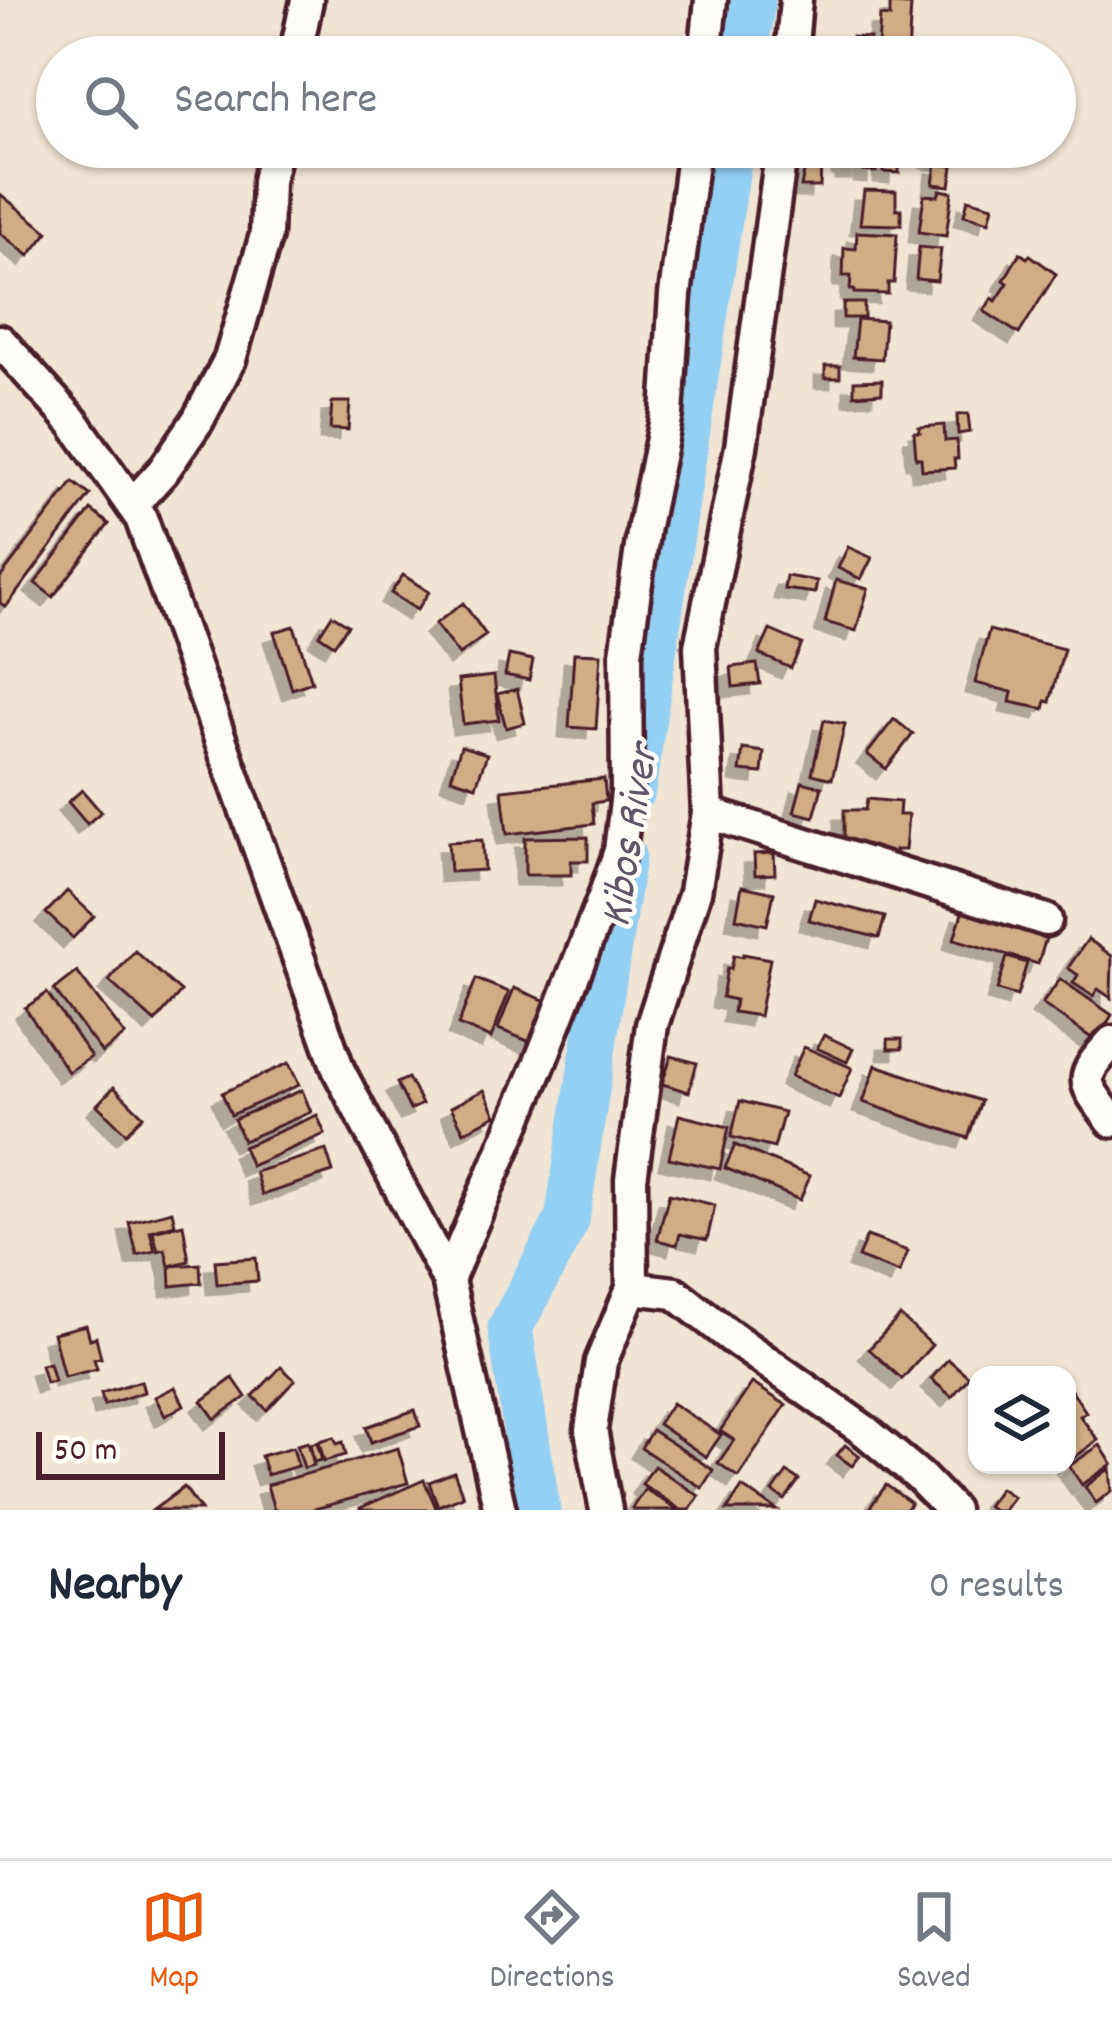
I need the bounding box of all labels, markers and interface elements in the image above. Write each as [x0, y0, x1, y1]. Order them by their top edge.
search box [36, 36, 1076, 168]
icon: search [78, 69, 144, 135]
text: Search here [174, 70, 377, 134]
water label: Kibos River [587, 736, 680, 932]
map controls [968, 1366, 1076, 1474]
button: layers [968, 1366, 1076, 1474]
scale bar [36, 1426, 225, 1479]
text: 50 m [54, 1429, 118, 1476]
text: Nearby [48, 1552, 181, 1624]
text: 0 results [929, 1561, 1064, 1616]
tab: Map [141, 1884, 207, 2003]
tab: Directions [490, 1884, 615, 2003]
tab: Saved [897, 1884, 971, 2003]

